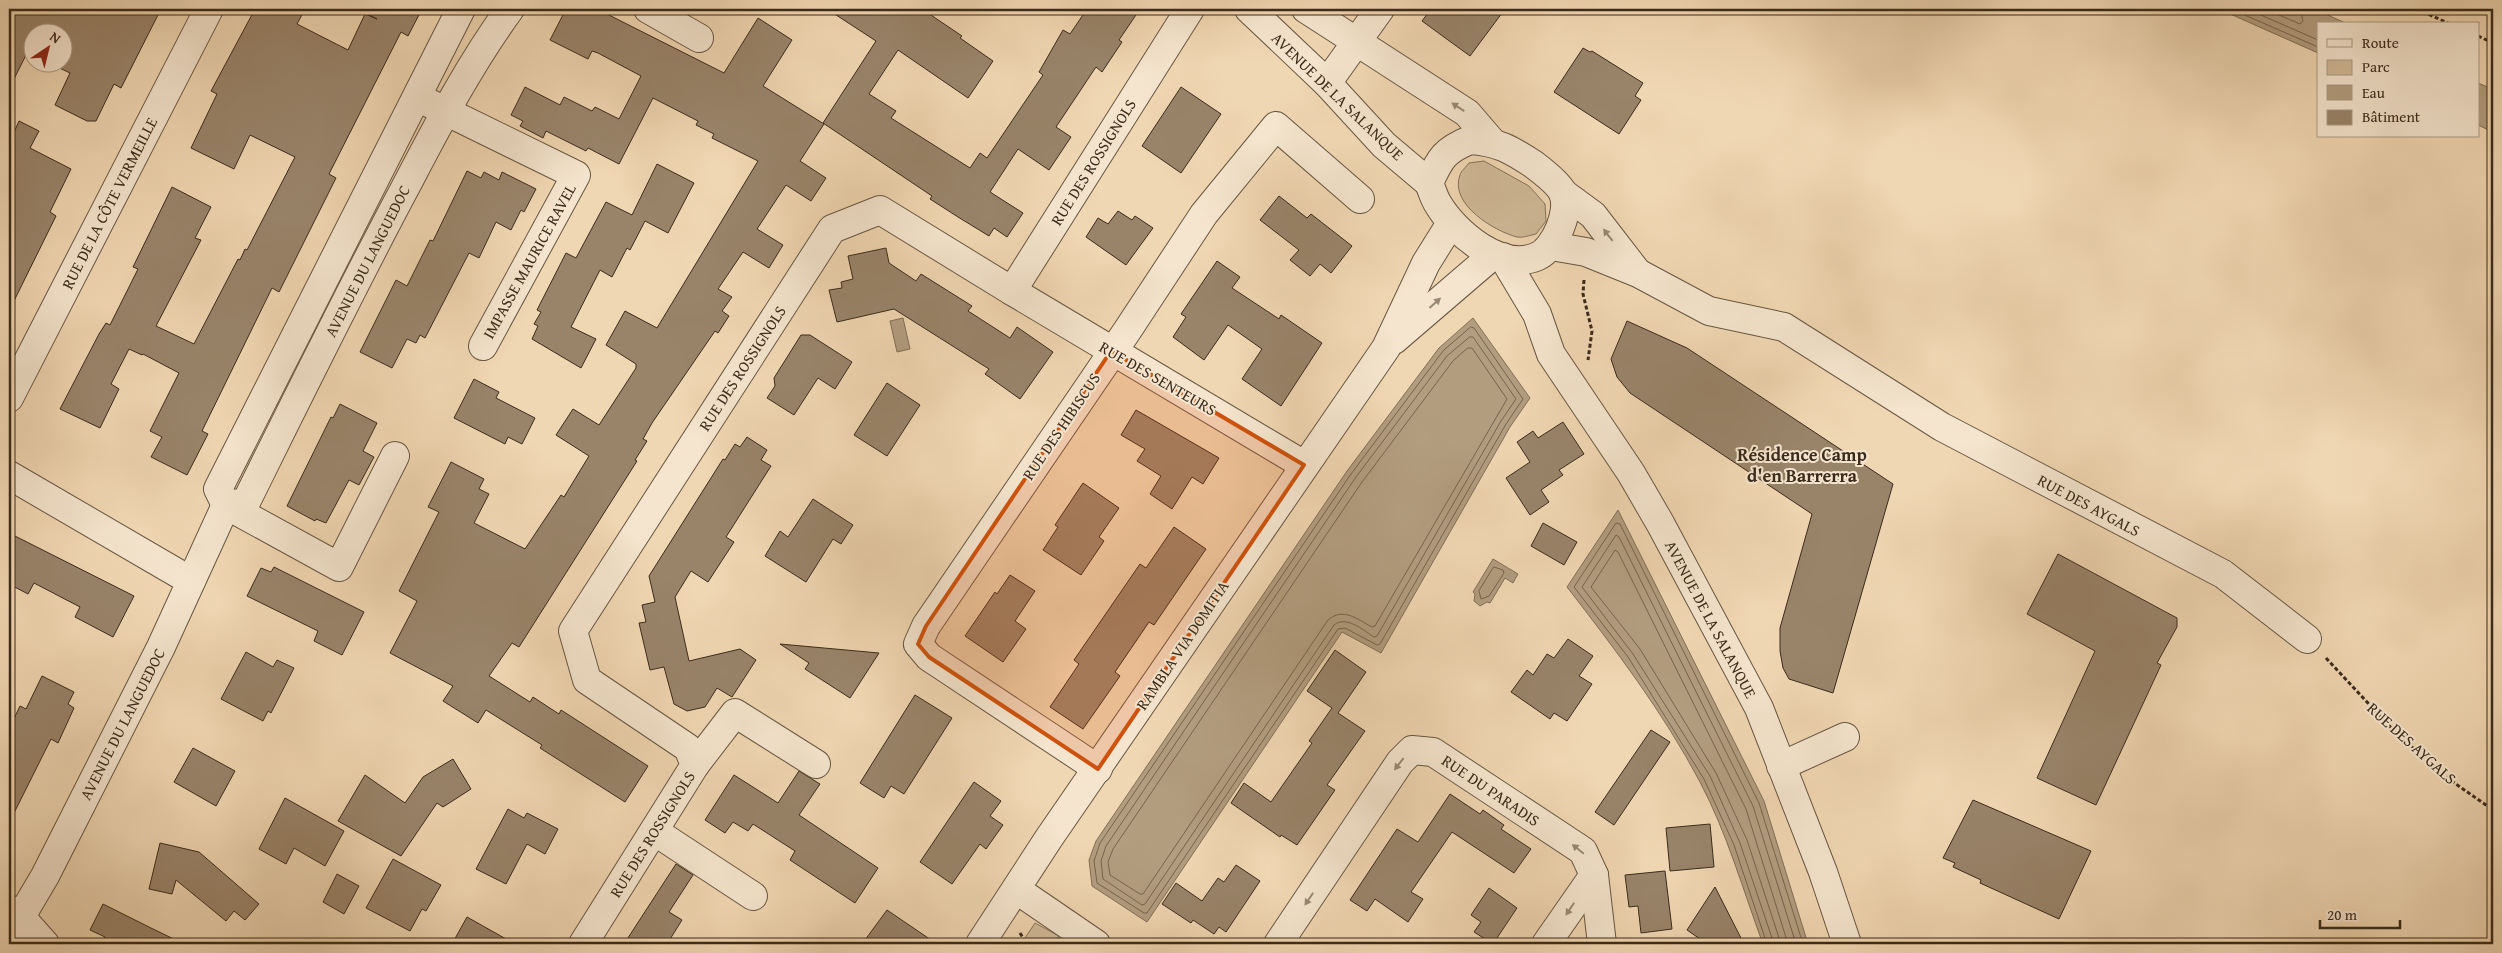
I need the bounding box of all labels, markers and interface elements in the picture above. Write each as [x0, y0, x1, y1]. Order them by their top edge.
north arrow [22, 22, 72, 72]
legend [2317, 22, 2480, 138]
text: N [46, 26, 66, 49]
street label: AVENUE DE LA SALANQUE [1266, 26, 1410, 166]
text: Route [2362, 32, 2399, 53]
text: Parc [2362, 56, 2390, 77]
text: Eau [2362, 82, 2386, 103]
street label: RUE DES ROSSIGNOLS [1044, 94, 1142, 230]
one-way arrow [1452, 102, 1465, 112]
text: Bâtiment [2362, 106, 2421, 127]
street label: RUE DE LA CÔTE VERMEILLE [55, 113, 163, 293]
street label: IMPASSE MAURICE RAVEL [476, 179, 582, 343]
street label: AVENUE DU LANGUEDOC [318, 181, 416, 341]
one-way arrow [1603, 228, 1613, 242]
one-way arrow [1429, 298, 1442, 309]
street label: RUE DES ROSSIGNOLS [692, 300, 792, 435]
street label: RUE DES SENTEURS [1095, 335, 1221, 421]
street label: RUE DES HIBISCUS [1016, 367, 1106, 484]
district label: Résidence Camp d'en Barrerra [1737, 441, 1867, 489]
street label: RUE DES AYGALS [2033, 468, 2145, 542]
street label: AVENUE DE LA SALANQUE [1659, 536, 1763, 702]
street label: RAMBLA VIA DOMITIA [1130, 575, 1235, 715]
street label: AVENUE DU LANGUEDOC [73, 644, 171, 804]
street label: RUE DES AYGALS [2362, 696, 2462, 790]
street label: RUE DU PARADIS [1437, 748, 1545, 832]
one-way arrow [1394, 757, 1405, 770]
street label: RUE DES ROSSIGNOLS [603, 766, 701, 902]
one-way arrow [1571, 844, 1584, 854]
one-way arrow [1304, 892, 1313, 906]
scale bar [2320, 898, 2400, 930]
one-way arrow [1565, 903, 1575, 916]
text: 20 m [2327, 904, 2358, 925]

